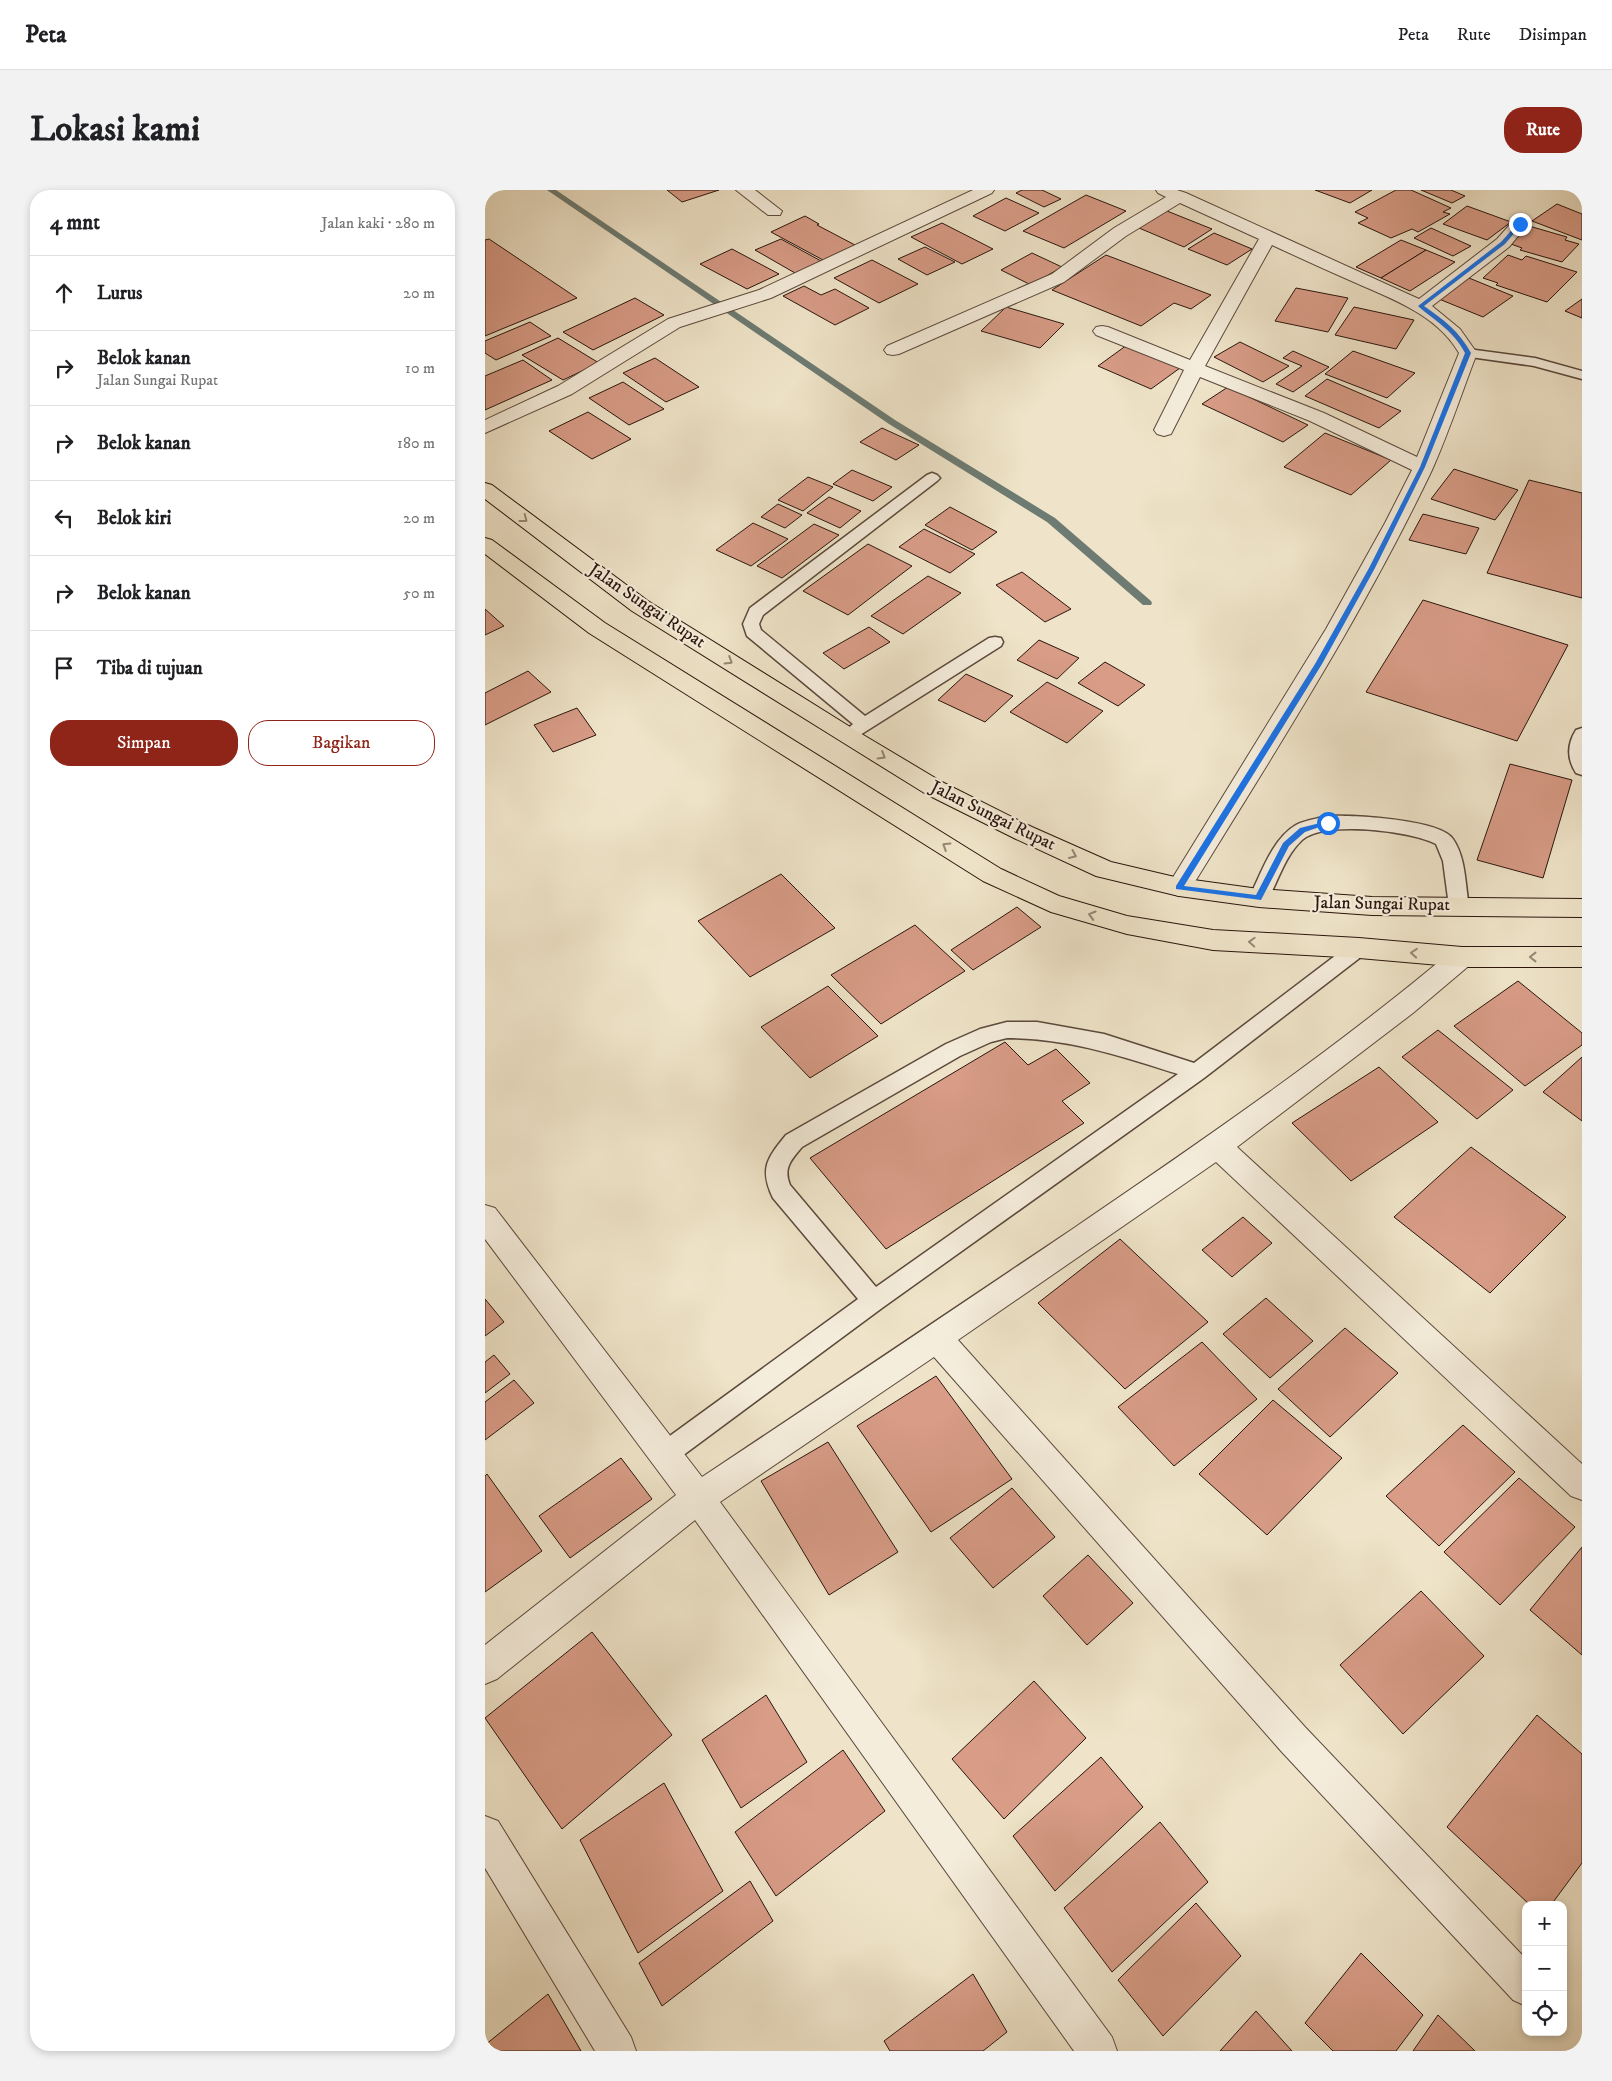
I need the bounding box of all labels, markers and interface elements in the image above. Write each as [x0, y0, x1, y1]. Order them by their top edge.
text: Peta [25, 20, 66, 50]
text: Peta [1398, 24, 1429, 46]
text: Rute [1457, 24, 1491, 46]
text: Disimpan [1519, 24, 1587, 46]
button: Rute [1504, 107, 1582, 153]
text: Lokasi kami [30, 108, 200, 152]
text: 4 mnt [50, 210, 100, 236]
text: Jalan kaki · 280 m [321, 213, 435, 233]
route end [1509, 213, 1532, 236]
icon: ahead [50, 279, 78, 307]
text: Lurus [97, 282, 142, 305]
text: 20 m [403, 283, 435, 303]
text: Belok kanan [97, 347, 191, 370]
icon: right [50, 354, 78, 382]
text: 10 m [405, 358, 435, 378]
text: Jalan Sungai Rupat [97, 370, 218, 390]
icon: right [50, 429, 78, 457]
text: Belok kanan [97, 432, 191, 455]
text: 180 m [397, 433, 435, 453]
icon: left [50, 504, 78, 532]
text: Belok kiri [97, 507, 171, 530]
text: 20 m [403, 508, 435, 528]
one-way arrow [518, 513, 527, 521]
street label: Jalan Sungai Rupat [583, 558, 710, 653]
icon: right [50, 579, 78, 607]
text: Belok kanan [97, 582, 191, 605]
text: 50 m [403, 583, 435, 603]
icon: arrive [50, 654, 78, 682]
one-way arrow [723, 655, 732, 665]
text: Tiba di tujuan [97, 657, 203, 680]
button: Simpan [50, 720, 238, 766]
button: Bagikan [248, 720, 435, 766]
one-way arrow [876, 750, 885, 760]
street label: Jalan Sungai Rupat [925, 775, 1059, 856]
route start [1317, 812, 1340, 835]
one-way arrow [942, 842, 951, 852]
one-way arrow [1068, 849, 1077, 859]
street label: Jalan Sungai Rupat [1312, 892, 1451, 916]
one-way arrow [1088, 910, 1097, 920]
one-way arrow [1248, 936, 1256, 947]
one-way arrow [1410, 947, 1418, 958]
one-way arrow [1529, 952, 1537, 962]
map controls [1522, 1901, 1567, 2036]
button: + [1522, 1901, 1567, 1946]
button: − [1522, 1946, 1567, 1991]
button: locate [1522, 1991, 1567, 2036]

